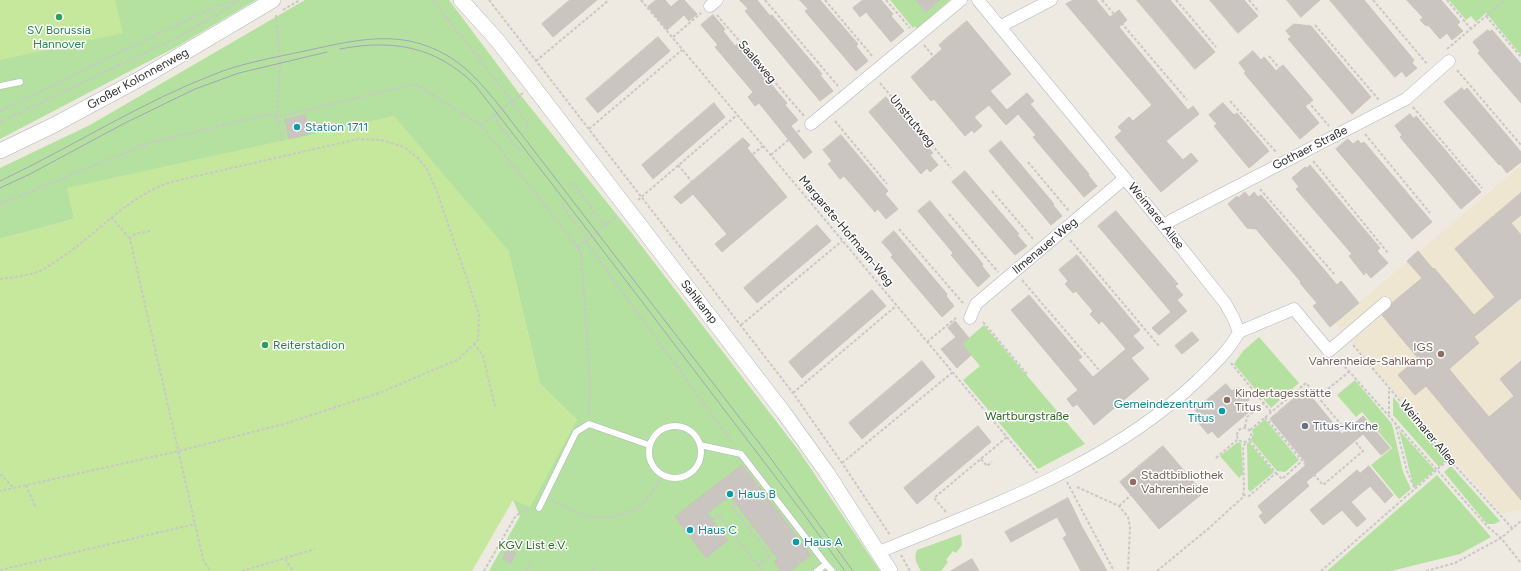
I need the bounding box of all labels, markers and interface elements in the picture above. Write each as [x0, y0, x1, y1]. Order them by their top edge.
marker: SV Borussia Hannover [54, 12, 64, 22]
place label: SV Borussia Hannover [27, 23, 91, 51]
street label: Saaleweg [735, 38, 779, 86]
street label: Großer Kolonnenweg [85, 45, 191, 113]
street label: Unstrutweg [886, 92, 938, 150]
place label: Station 1711 [305, 120, 368, 134]
marker: Station 1711 [292, 122, 302, 132]
street label: Gothaer Straße [1270, 123, 1350, 173]
street label: Margarete-Hofmann-Weg [796, 173, 896, 289]
street label: Weimarer Allee [1125, 180, 1187, 252]
street label: Ilmenauer Weg [1010, 215, 1080, 277]
street label: Sahlkamp [677, 277, 721, 327]
place label: Reiterstadion [273, 338, 345, 352]
marker: Reiterstadion [260, 340, 270, 350]
place label: IGS Vahrenheide-Sahlkamp [1308, 340, 1433, 368]
marker: IGS Vahrenheide-Sahlkamp [1436, 349, 1446, 359]
place label: Kindertagesstätte Titus [1235, 386, 1331, 414]
marker: Kindertagesstätte Titus [1222, 395, 1232, 405]
place label: Gemeindezentrum Titus [1114, 397, 1214, 425]
street label: Weimarer Allee [1397, 397, 1459, 469]
marker: Gemeindezentrum Titus [1217, 406, 1227, 416]
park label: Wartburgstraße [985, 409, 1069, 423]
place label: Titus-Kirche [1313, 419, 1378, 433]
marker: Titus-Kirche [1300, 421, 1310, 431]
place label: Stadtbibliothek Vahrenheide [1141, 468, 1223, 496]
marker: Stadtbibliothek Vahrenheide [1128, 477, 1138, 487]
place label: Haus B [738, 487, 776, 501]
marker: Haus B [725, 489, 735, 499]
place label: Haus C [698, 523, 737, 537]
marker: Haus C [685, 525, 695, 535]
place label: Haus A [804, 535, 843, 549]
marker: Haus A [791, 537, 801, 547]
park label: KGV List e.V. [498, 538, 568, 552]

